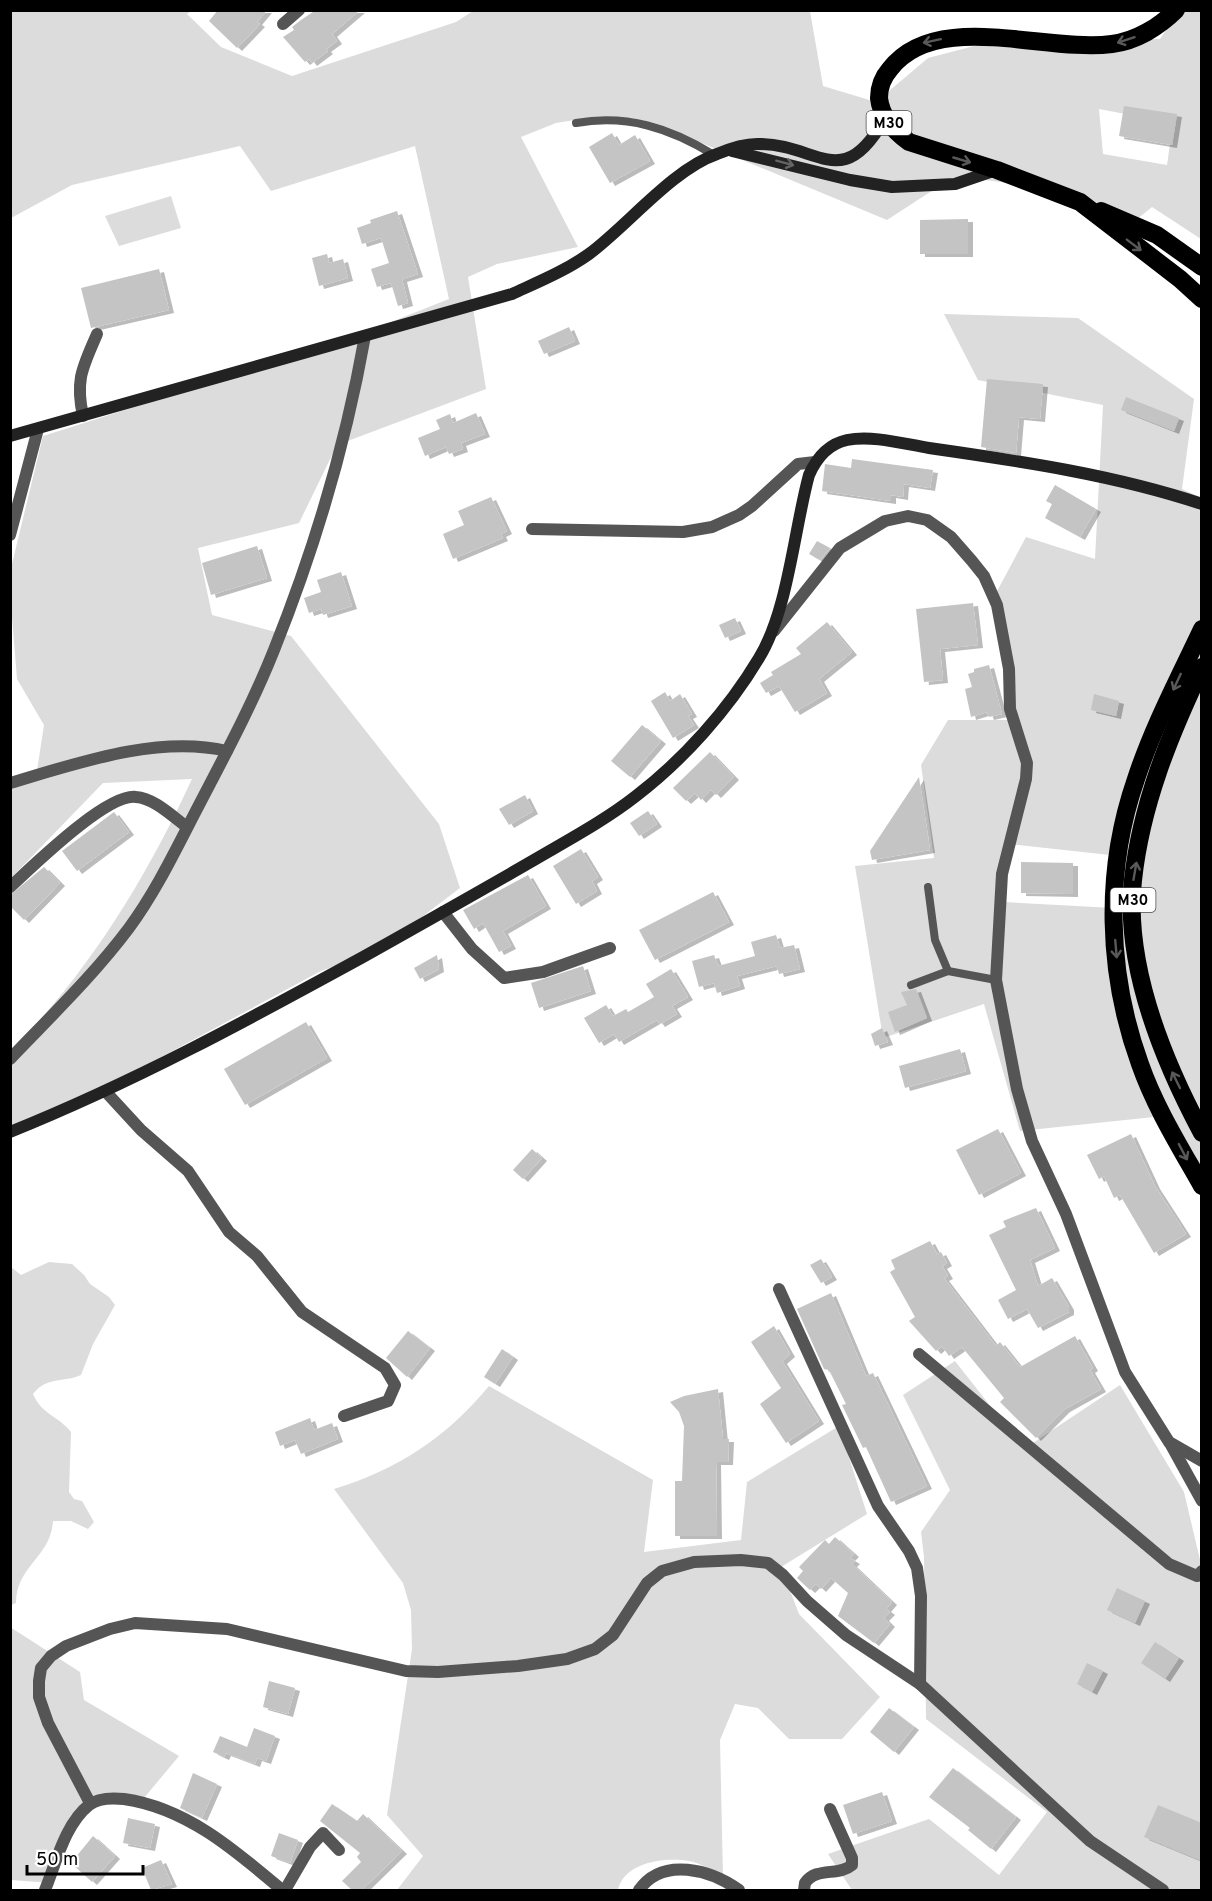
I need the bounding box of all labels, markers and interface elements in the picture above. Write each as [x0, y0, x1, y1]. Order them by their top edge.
one-way arrow [923, 36, 943, 47]
one-way arrow [1117, 36, 1136, 47]
road number: M30 [866, 111, 912, 135]
one-way arrow [952, 155, 971, 166]
one-way arrow [775, 157, 794, 169]
one-way arrow [1126, 239, 1142, 251]
one-way arrow [1170, 672, 1182, 690]
one-way arrow [1130, 862, 1141, 882]
road number: M30 [1110, 888, 1156, 912]
one-way arrow [1111, 938, 1122, 958]
one-way arrow [1169, 1072, 1181, 1090]
one-way arrow [1177, 1143, 1189, 1160]
scale bar [27, 1838, 142, 1876]
text: 50 m [36, 1849, 78, 1872]

